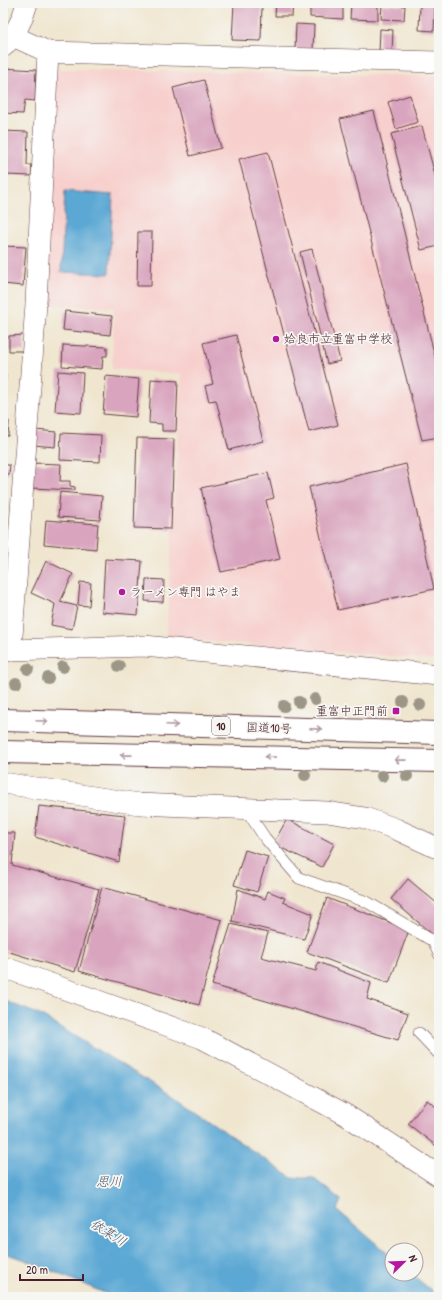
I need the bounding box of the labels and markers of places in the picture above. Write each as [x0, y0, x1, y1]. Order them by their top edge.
place label: 姶良市立重富中学校 [284, 330, 392, 347]
marker: 姶良市立重富中学校 [271, 334, 281, 344]
place label: ラーメン専門 はやま [130, 583, 241, 600]
marker: ラーメン専門 はやま [117, 587, 127, 597]
place label: 重富中正門前 [316, 702, 388, 719]
marker: 重富中正門前 [391, 706, 401, 716]

